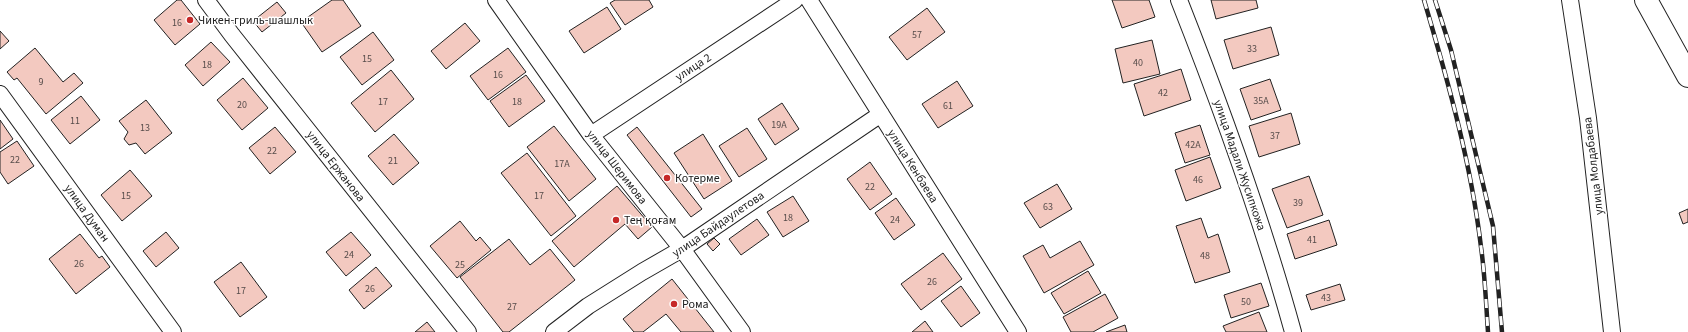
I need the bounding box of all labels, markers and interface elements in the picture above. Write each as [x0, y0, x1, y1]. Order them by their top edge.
place label: Чикен-гриль-шашлык [198, 12, 313, 29]
marker: Чикен-гриль-шашлык [185, 15, 195, 25]
house number: 16 [172, 16, 182, 30]
house number: 57 [912, 28, 922, 42]
house number: 33 [1247, 42, 1257, 56]
street label: улица 2 [672, 49, 715, 85]
house number: 15 [362, 52, 372, 66]
house number: 40 [1133, 56, 1143, 70]
house number: 18 [202, 58, 212, 72]
house number: 16 [493, 68, 503, 82]
house number: 9 [39, 75, 44, 89]
house number: 42 [1158, 86, 1168, 100]
house number: 35А [1253, 94, 1269, 108]
house number: 17 [378, 95, 388, 109]
house number: 18 [512, 95, 522, 109]
street label: улица Мадали Жусипкожа [1209, 97, 1270, 233]
house number: 20 [237, 98, 247, 112]
house number: 61 [943, 99, 953, 113]
house number: 11 [70, 114, 80, 128]
street label: улица Молдабаева [1579, 116, 1608, 216]
house number: 19А [771, 118, 787, 132]
house number: 13 [140, 121, 150, 135]
street label: улица Кенбаева [883, 126, 942, 206]
street label: улица Ержанова [302, 127, 369, 206]
street label: улица Шеримова [582, 127, 651, 208]
house number: 37 [1270, 129, 1280, 143]
house number: 42А [1185, 138, 1201, 152]
house number: 22 [267, 144, 277, 158]
house number: 22 [10, 153, 20, 167]
house number: 21 [388, 154, 398, 168]
house number: 17А [554, 157, 570, 171]
place label: Котерме [675, 170, 720, 187]
marker: Котерме [662, 173, 672, 183]
house number: 46 [1193, 173, 1203, 187]
house number: 22 [865, 180, 875, 194]
street label: улица Думан [60, 181, 113, 246]
street label: улица Байдаулетова [669, 187, 768, 262]
house number: 15 [121, 189, 131, 203]
house number: 17 [534, 189, 544, 203]
house number: 39 [1293, 196, 1303, 210]
house number: 63 [1043, 200, 1053, 214]
house number: 18 [783, 211, 793, 225]
place label: Тең қоғам [624, 212, 676, 229]
house number: 24 [890, 213, 900, 227]
marker: Тең қоғам [611, 215, 621, 225]
house number: 41 [1307, 233, 1317, 247]
house number: 24 [344, 248, 354, 262]
house number: 48 [1200, 249, 1210, 263]
house number: 26 [74, 257, 84, 271]
house number: 25 [455, 258, 465, 272]
house number: 26 [927, 275, 937, 289]
house number: 26 [365, 282, 375, 296]
house number: 17 [236, 284, 246, 298]
house number: 43 [1321, 291, 1331, 305]
house number: 50 [1241, 295, 1251, 309]
place label: Рома [682, 296, 709, 313]
marker: Рома [669, 299, 679, 309]
house number: 27 [507, 300, 517, 314]

